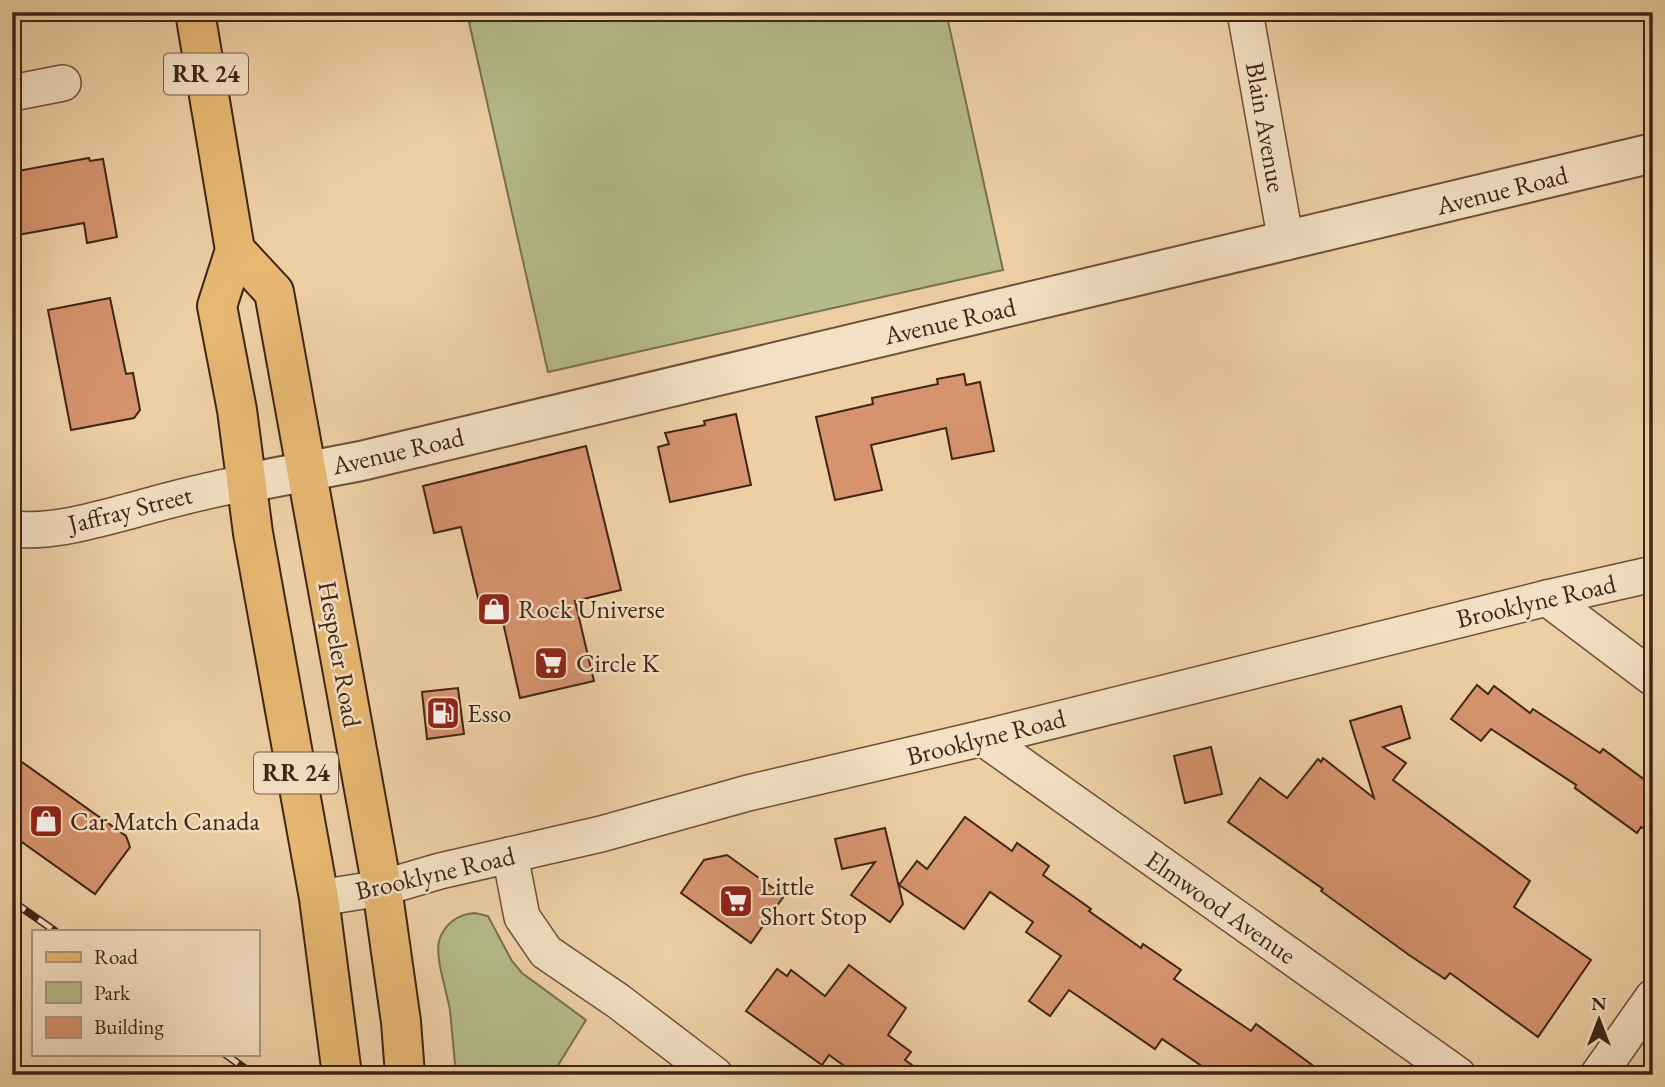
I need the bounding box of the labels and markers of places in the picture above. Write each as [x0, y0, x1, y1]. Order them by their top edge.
shop icon: Rock Universe [475, 590, 513, 628]
place label: Rock Universe [518, 592, 665, 626]
supermarket icon: Circle K [532, 644, 570, 682]
place label: Circle K [576, 646, 660, 680]
fuel station icon: Esso [424, 694, 462, 732]
place label: Esso [467, 696, 511, 730]
shop icon: Car Match Canada [27, 802, 65, 840]
place label: Car Match Canada [70, 804, 260, 838]
place label: Little Short Stop [760, 869, 867, 933]
supermarket icon: Little Short Stop [717, 882, 755, 920]

